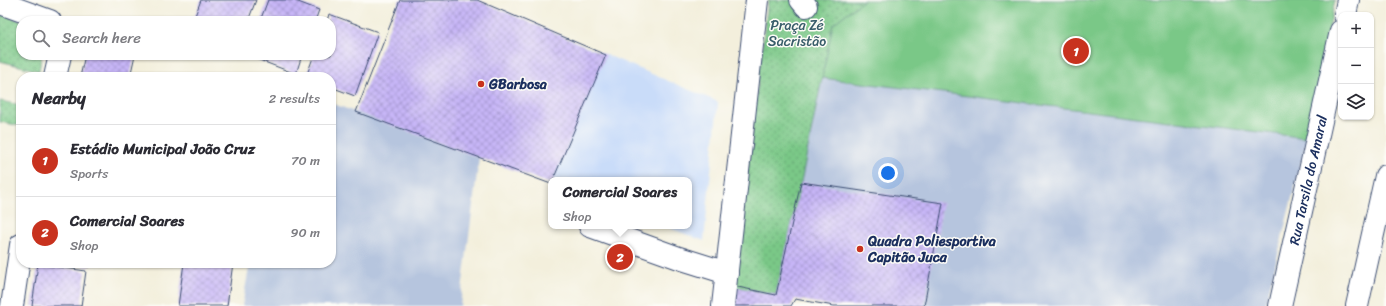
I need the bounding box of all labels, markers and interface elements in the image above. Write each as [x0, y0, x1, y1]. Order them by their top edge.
map controls [1338, 12, 1374, 120]
button: + [1338, 12, 1374, 48]
park label: Praça Zé Sacristão [768, 13, 826, 54]
search box [16, 16, 336, 60]
text: Search here [62, 25, 141, 51]
icon: search [30, 27, 52, 49]
pin: 1 [1063, 36, 1089, 66]
button: − [1338, 48, 1374, 84]
place label: GBarbosa [488, 72, 548, 97]
marker: GBarbosa [476, 79, 486, 89]
text: Nearby [32, 83, 86, 113]
button: layers [1338, 84, 1374, 120]
text: 2 results [269, 87, 320, 110]
street label: Rua Tarsila do Amaral [1281, 112, 1335, 247]
text: Estádio Municipal João Cruz [70, 136, 255, 162]
text: 1 [42, 149, 48, 172]
text: 70 m [291, 149, 320, 172]
text: Sports [70, 162, 108, 185]
your location [878, 163, 898, 183]
popup [548, 177, 692, 229]
text: Comercial Soares [563, 179, 677, 205]
text: Shop [563, 205, 591, 228]
text: Comercial Soares [70, 208, 184, 234]
text: 2 [41, 221, 49, 244]
text: 90 m [290, 221, 320, 244]
place label: Quadra Poliesportiva Capitão Juca [867, 229, 997, 270]
text: Shop [70, 234, 98, 257]
pin: 2 [607, 242, 633, 272]
marker: Quadra Poliesportiva Capitão Juca [855, 244, 865, 254]

